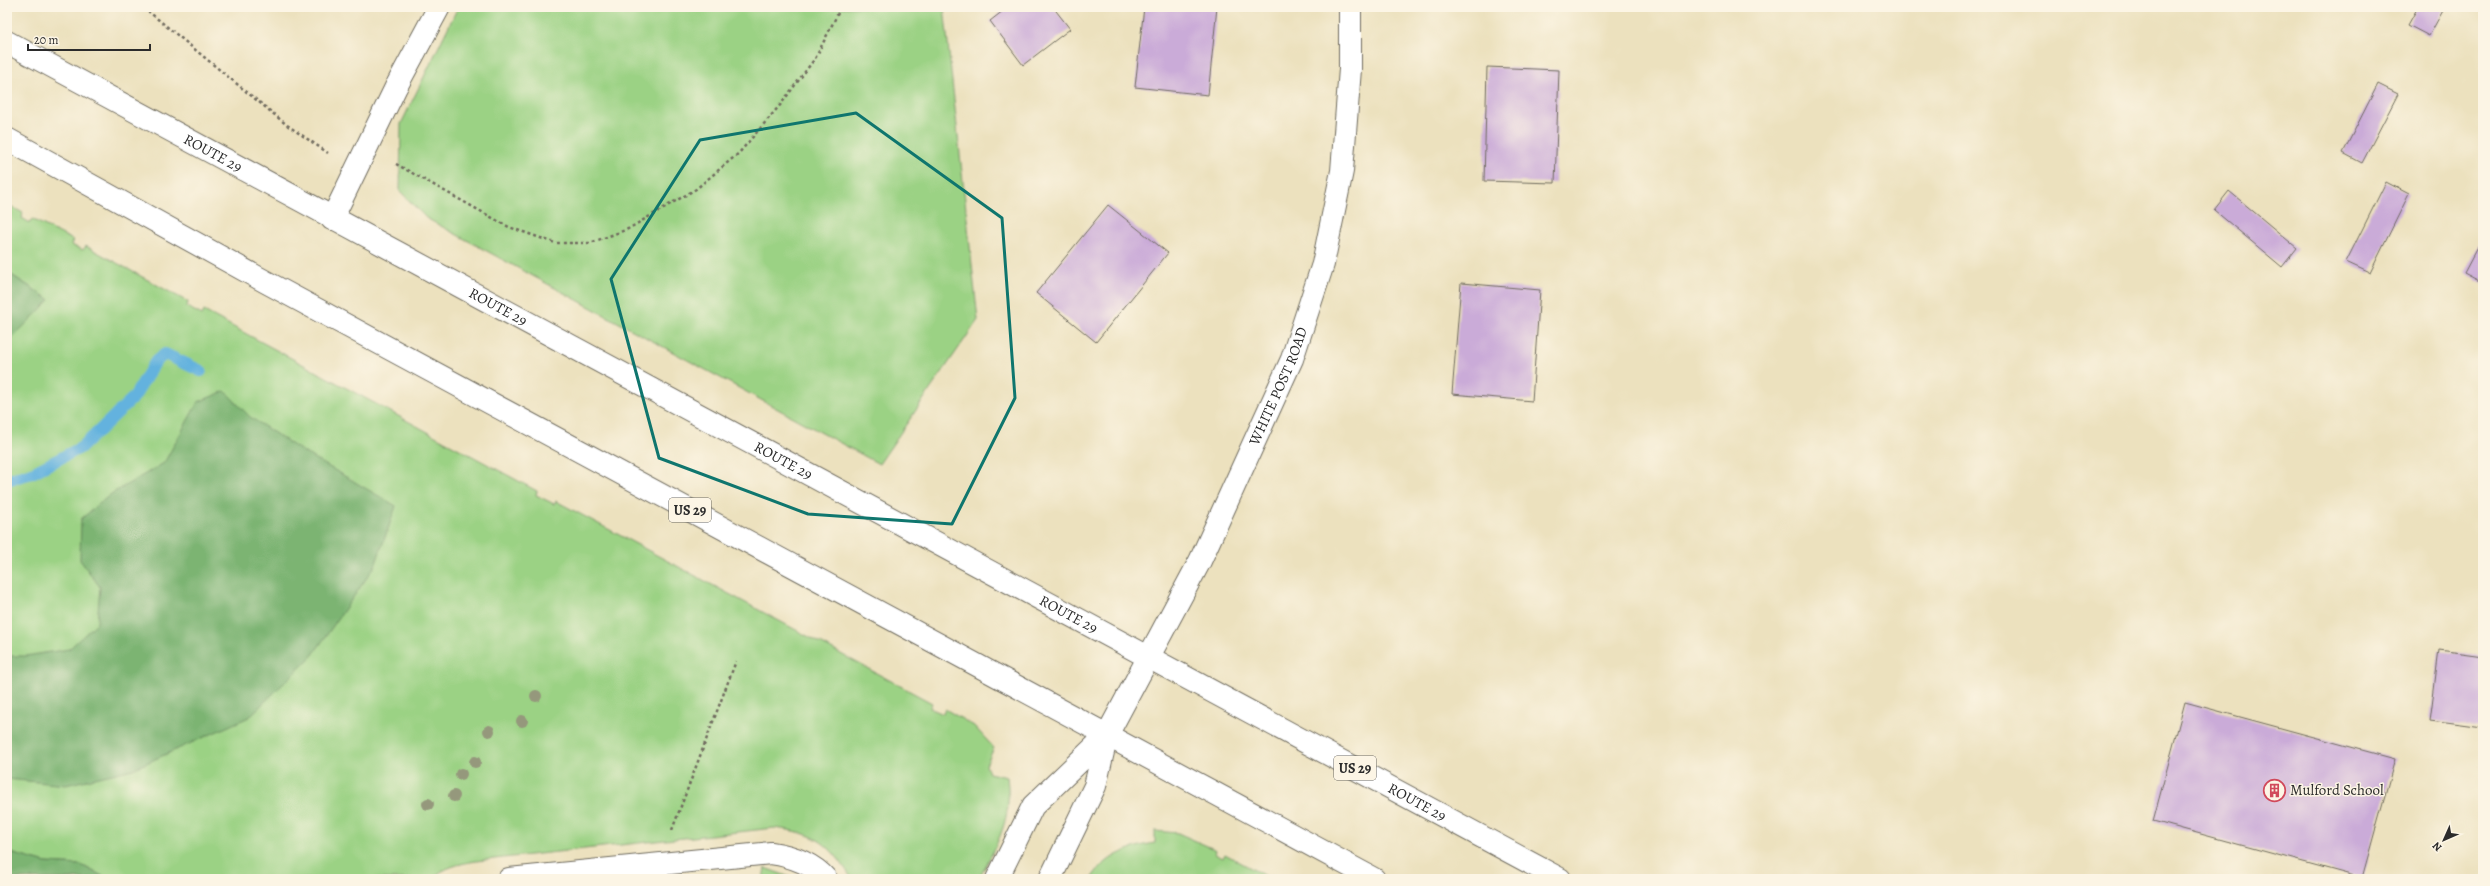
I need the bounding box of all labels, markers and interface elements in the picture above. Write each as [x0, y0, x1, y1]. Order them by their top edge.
scale bar [28, 26, 150, 52]
text: 20 m [34, 32, 58, 48]
street label: ROUTE 29 [180, 129, 246, 177]
street label: ROUTE 29 [465, 283, 531, 331]
street label: WHITE POST ROAD [1244, 324, 1312, 449]
street label: ROUTE 29 [751, 437, 816, 484]
road number: US 29 [669, 498, 711, 522]
street label: ROUTE 29 [1036, 590, 1102, 638]
road number: US 29 [1334, 756, 1376, 780]
building icon: Mulford School [2261, 777, 2287, 803]
street label: ROUTE 29 [1384, 778, 1450, 826]
place label: Mulford School [2290, 780, 2384, 800]
north arrow [2424, 820, 2464, 860]
text: N [2429, 839, 2445, 855]

